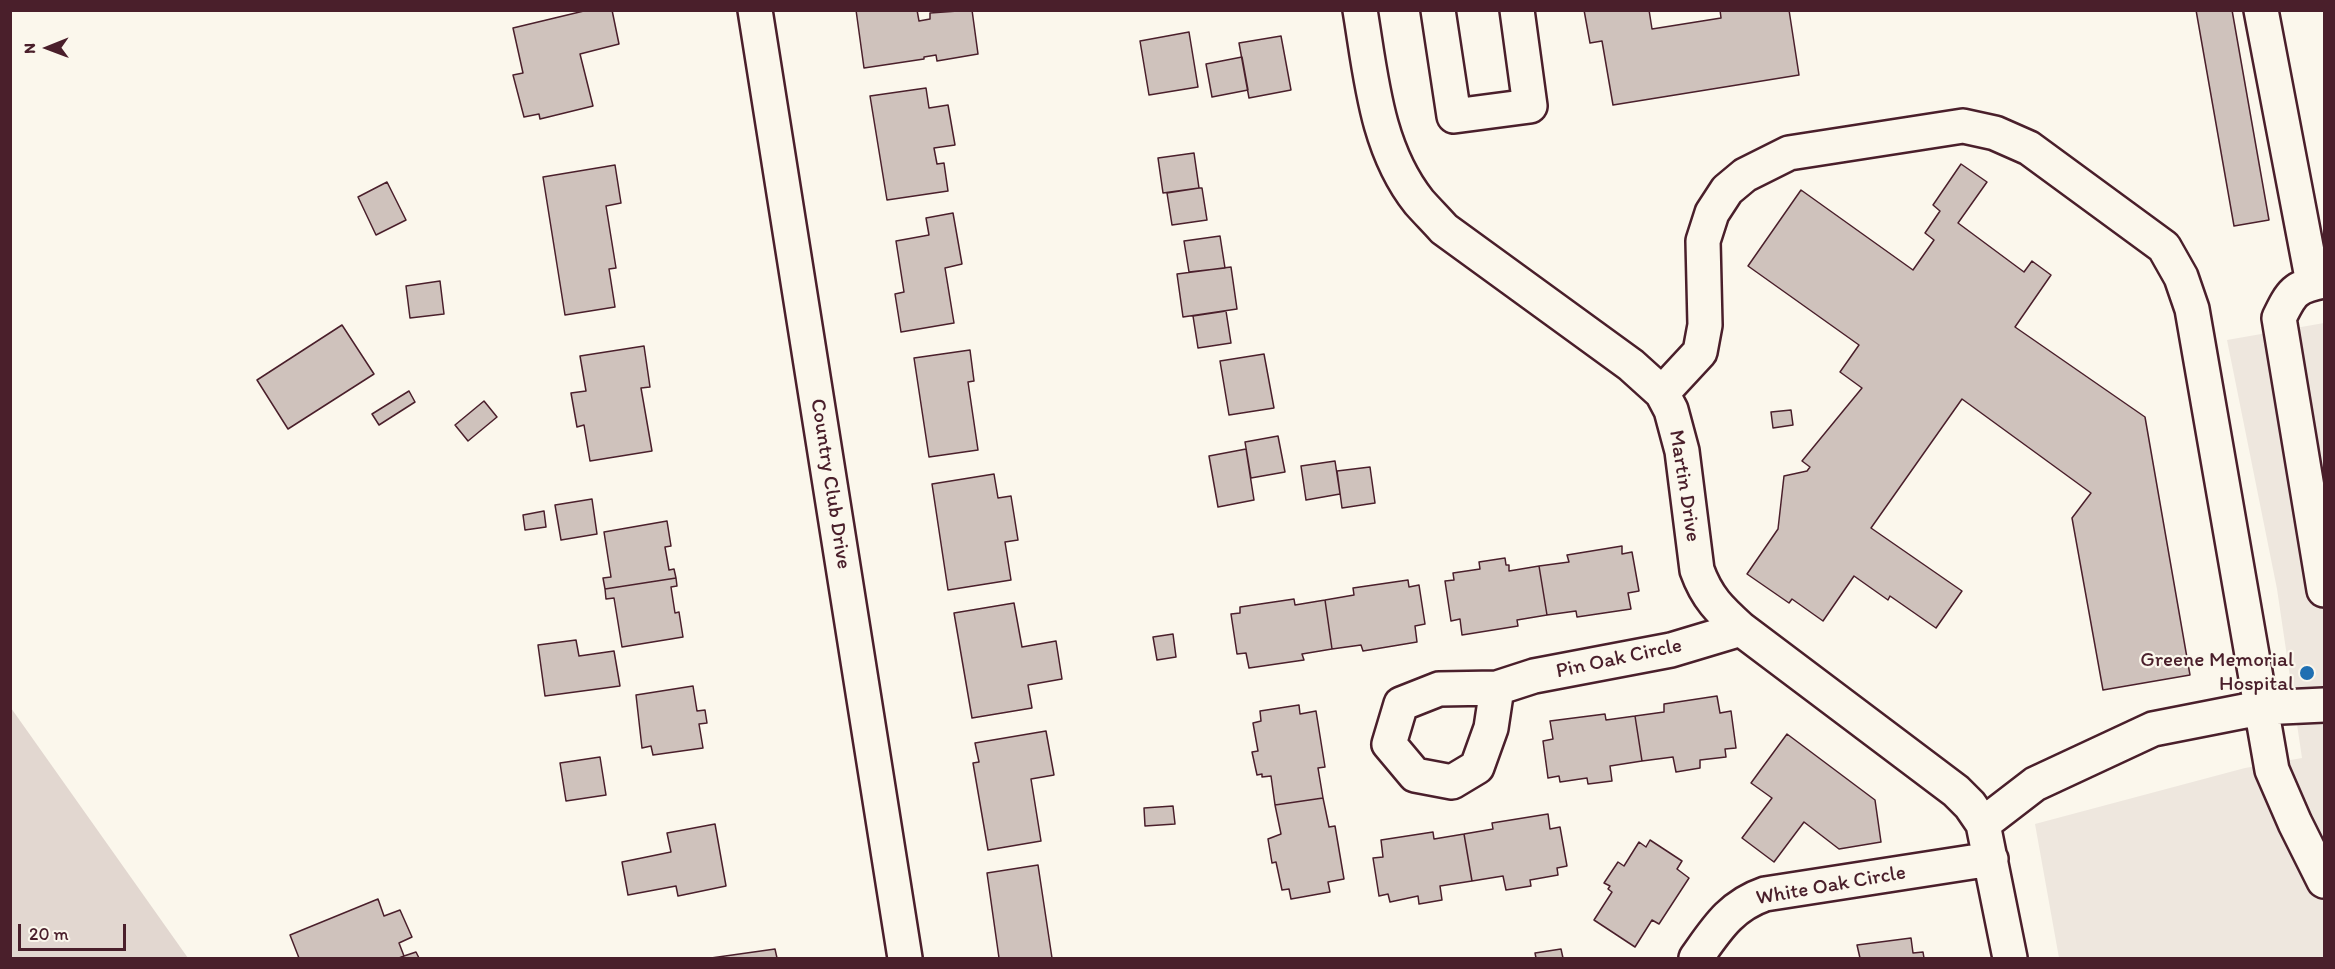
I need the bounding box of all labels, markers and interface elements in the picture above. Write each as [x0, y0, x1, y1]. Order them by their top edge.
north arrow [18, 18, 78, 78]
text: N [20, 43, 39, 54]
street label: Country Club Drive [804, 397, 856, 571]
street label: Martin Drive [1663, 428, 1705, 544]
street label: Pin Oak Circle [1554, 633, 1684, 685]
place label: Greene Memorial Hospital [2140, 648, 2294, 698]
marker: Greene Memorial Hospital [2298, 664, 2316, 682]
street label: White Oak Circle [1754, 860, 1908, 912]
scale bar [21, 912, 129, 950]
text: 20 m [29, 923, 69, 945]

